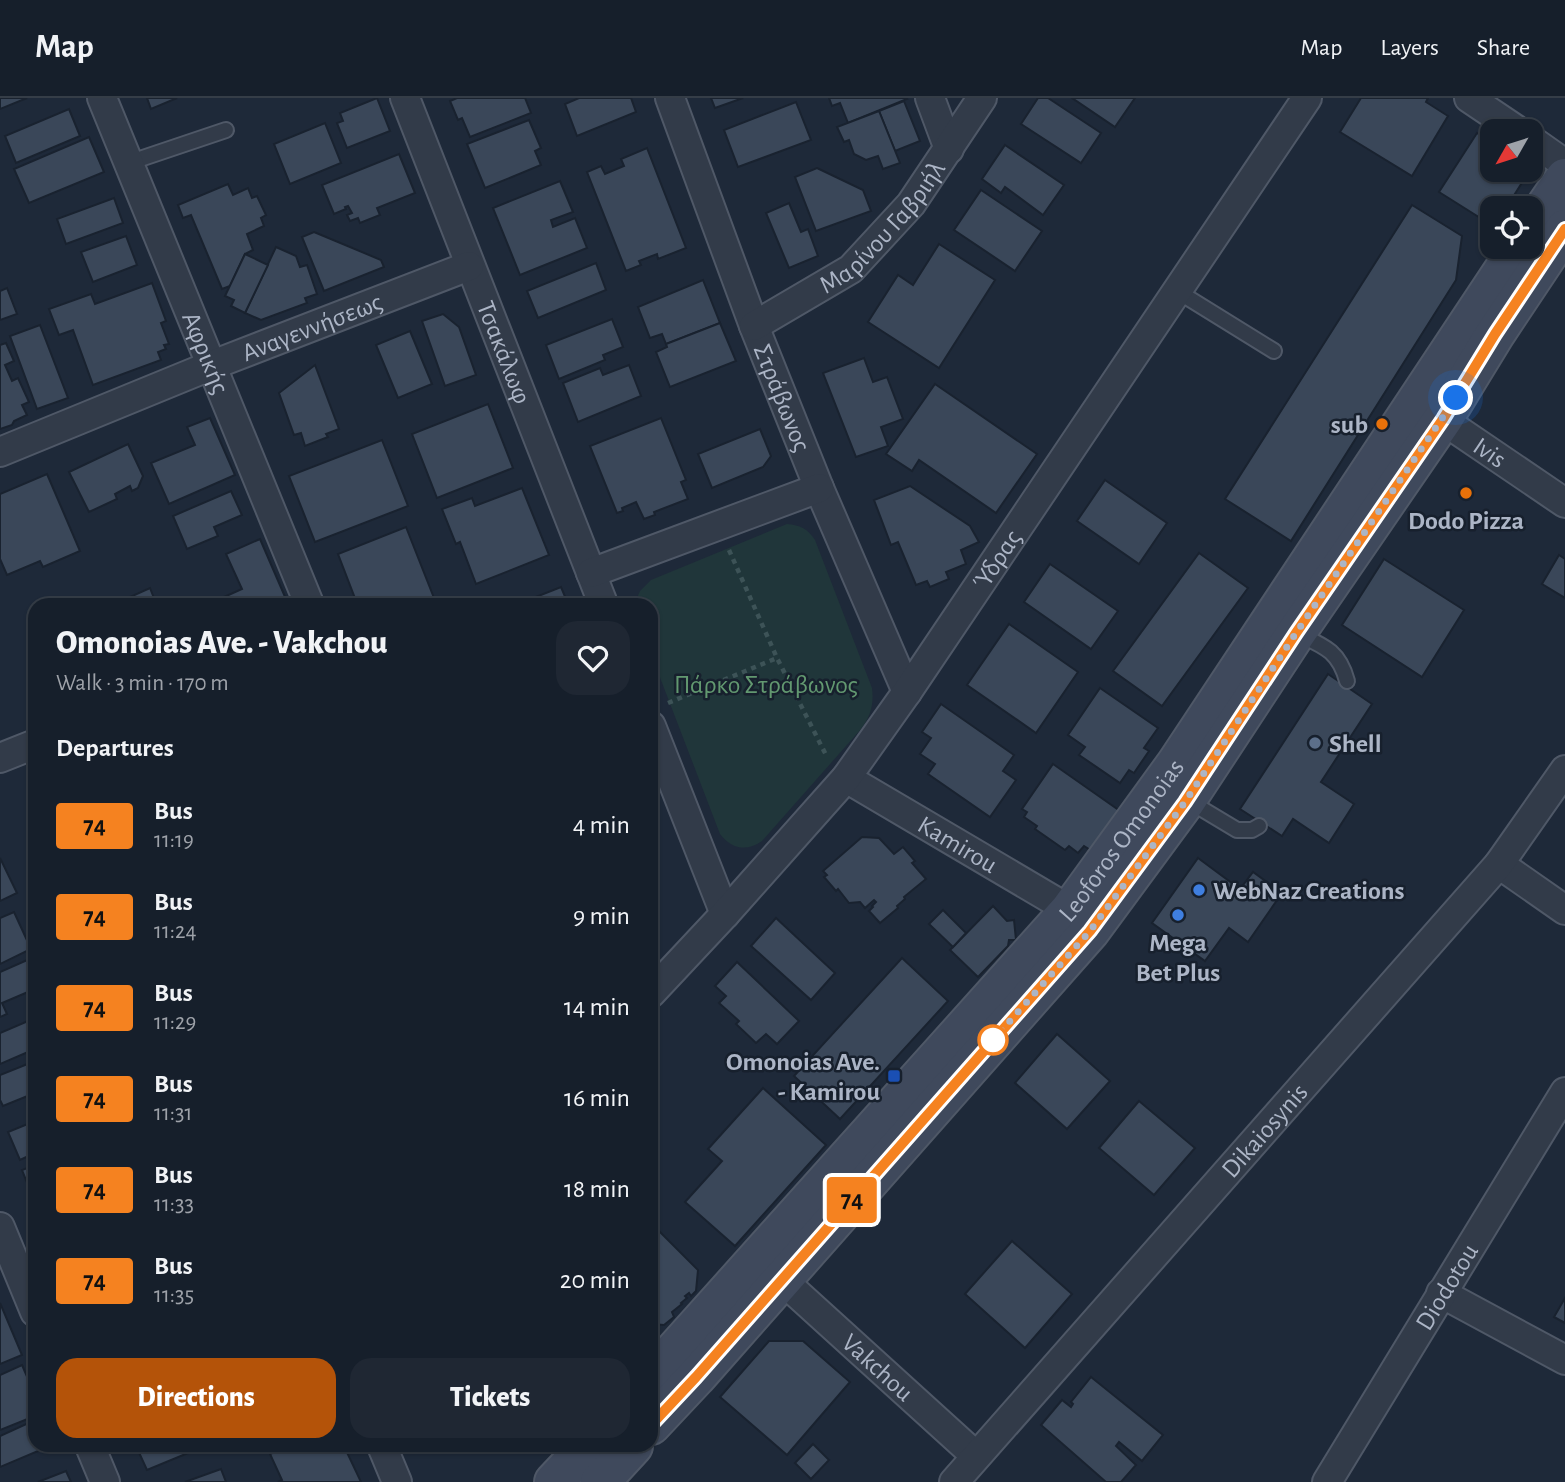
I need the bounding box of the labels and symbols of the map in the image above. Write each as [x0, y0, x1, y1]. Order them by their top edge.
north arrow [1480, 119, 1544, 182]
street label: Μαρίνου Γαβριήλ [815, 156, 950, 299]
street label: Αναγεννήσεως [238, 289, 386, 366]
street label: Τσακάλωφ [472, 298, 535, 407]
street label: Αφρικής [177, 308, 234, 397]
street label: Στράβωνος [749, 340, 815, 455]
your location [1438, 380, 1473, 415]
place label: sub [1331, 412, 1368, 438]
marker: sub [1374, 416, 1390, 432]
street label: Ivis [1468, 433, 1510, 473]
marker: Dodo Pizza [1458, 485, 1474, 501]
place label: Dodo Pizza [1408, 508, 1524, 534]
street label: Ύδρας [968, 525, 1026, 594]
park label: Πάρκο Στράβωνος [674, 672, 858, 698]
place label: Shell [1329, 731, 1382, 757]
marker: Shell [1307, 735, 1323, 751]
street label: Leoforos Omonoias [1054, 755, 1189, 927]
street label: Kamirou [913, 812, 1002, 878]
place label: WebNaz Creations [1213, 878, 1404, 904]
marker: WebNaz Creations [1191, 882, 1207, 898]
marker: Mega Bet Plus [1170, 907, 1186, 923]
place label: Mega Bet Plus [1136, 930, 1220, 986]
unlabelled marker [978, 1025, 1008, 1055]
place label: Omonoias Ave. - Kamirou [726, 1049, 880, 1105]
marker: Omonoias Ave. - Kamirou [886, 1068, 902, 1084]
street label: Dikaiosynis [1217, 1079, 1313, 1183]
line badge: 74 [820, 1177, 884, 1223]
street label: Diodotou [1411, 1239, 1483, 1335]
street label: Vakchou [837, 1329, 918, 1406]

